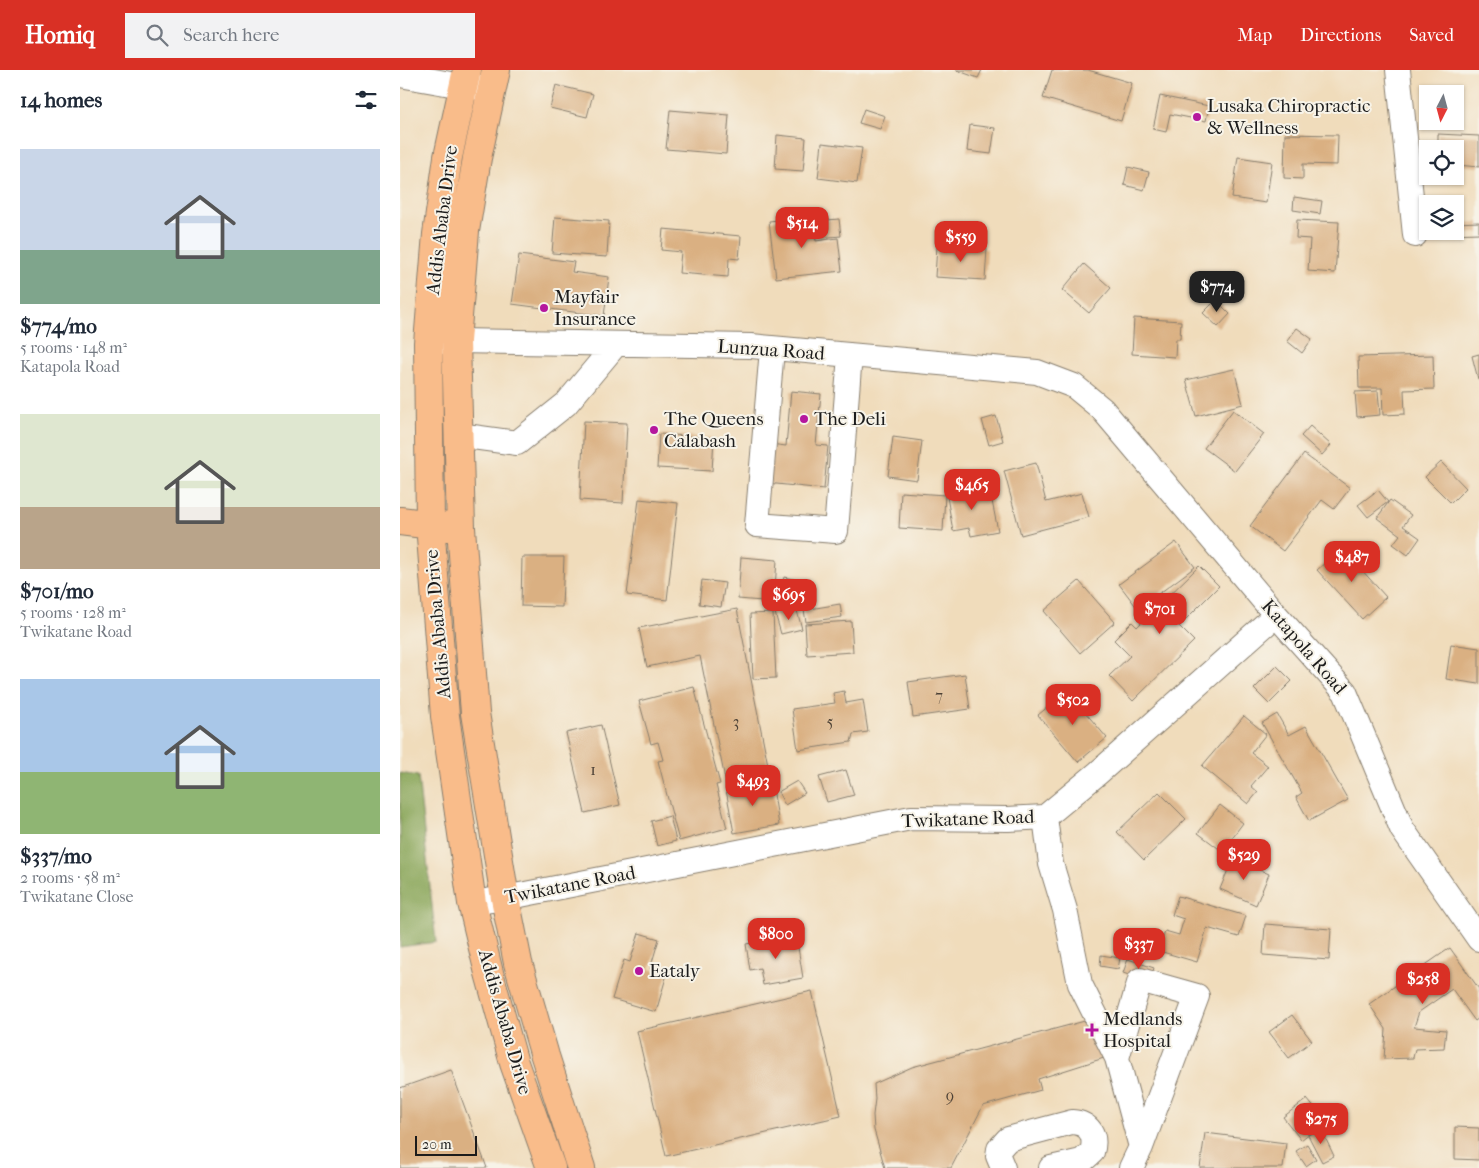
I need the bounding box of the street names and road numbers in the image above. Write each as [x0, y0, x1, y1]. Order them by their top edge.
street label: Addis Ababa Drive [422, 144, 462, 297]
street label: Lunzua Road [717, 335, 826, 365]
street label: Addis Ababa Drive [421, 548, 456, 701]
street label: Katapola Road [1257, 595, 1352, 699]
street label: Twikatane Road [901, 806, 1035, 832]
street label: Twikatane Road [503, 861, 638, 908]
street label: Addis Ababa Drive [473, 946, 536, 1097]

